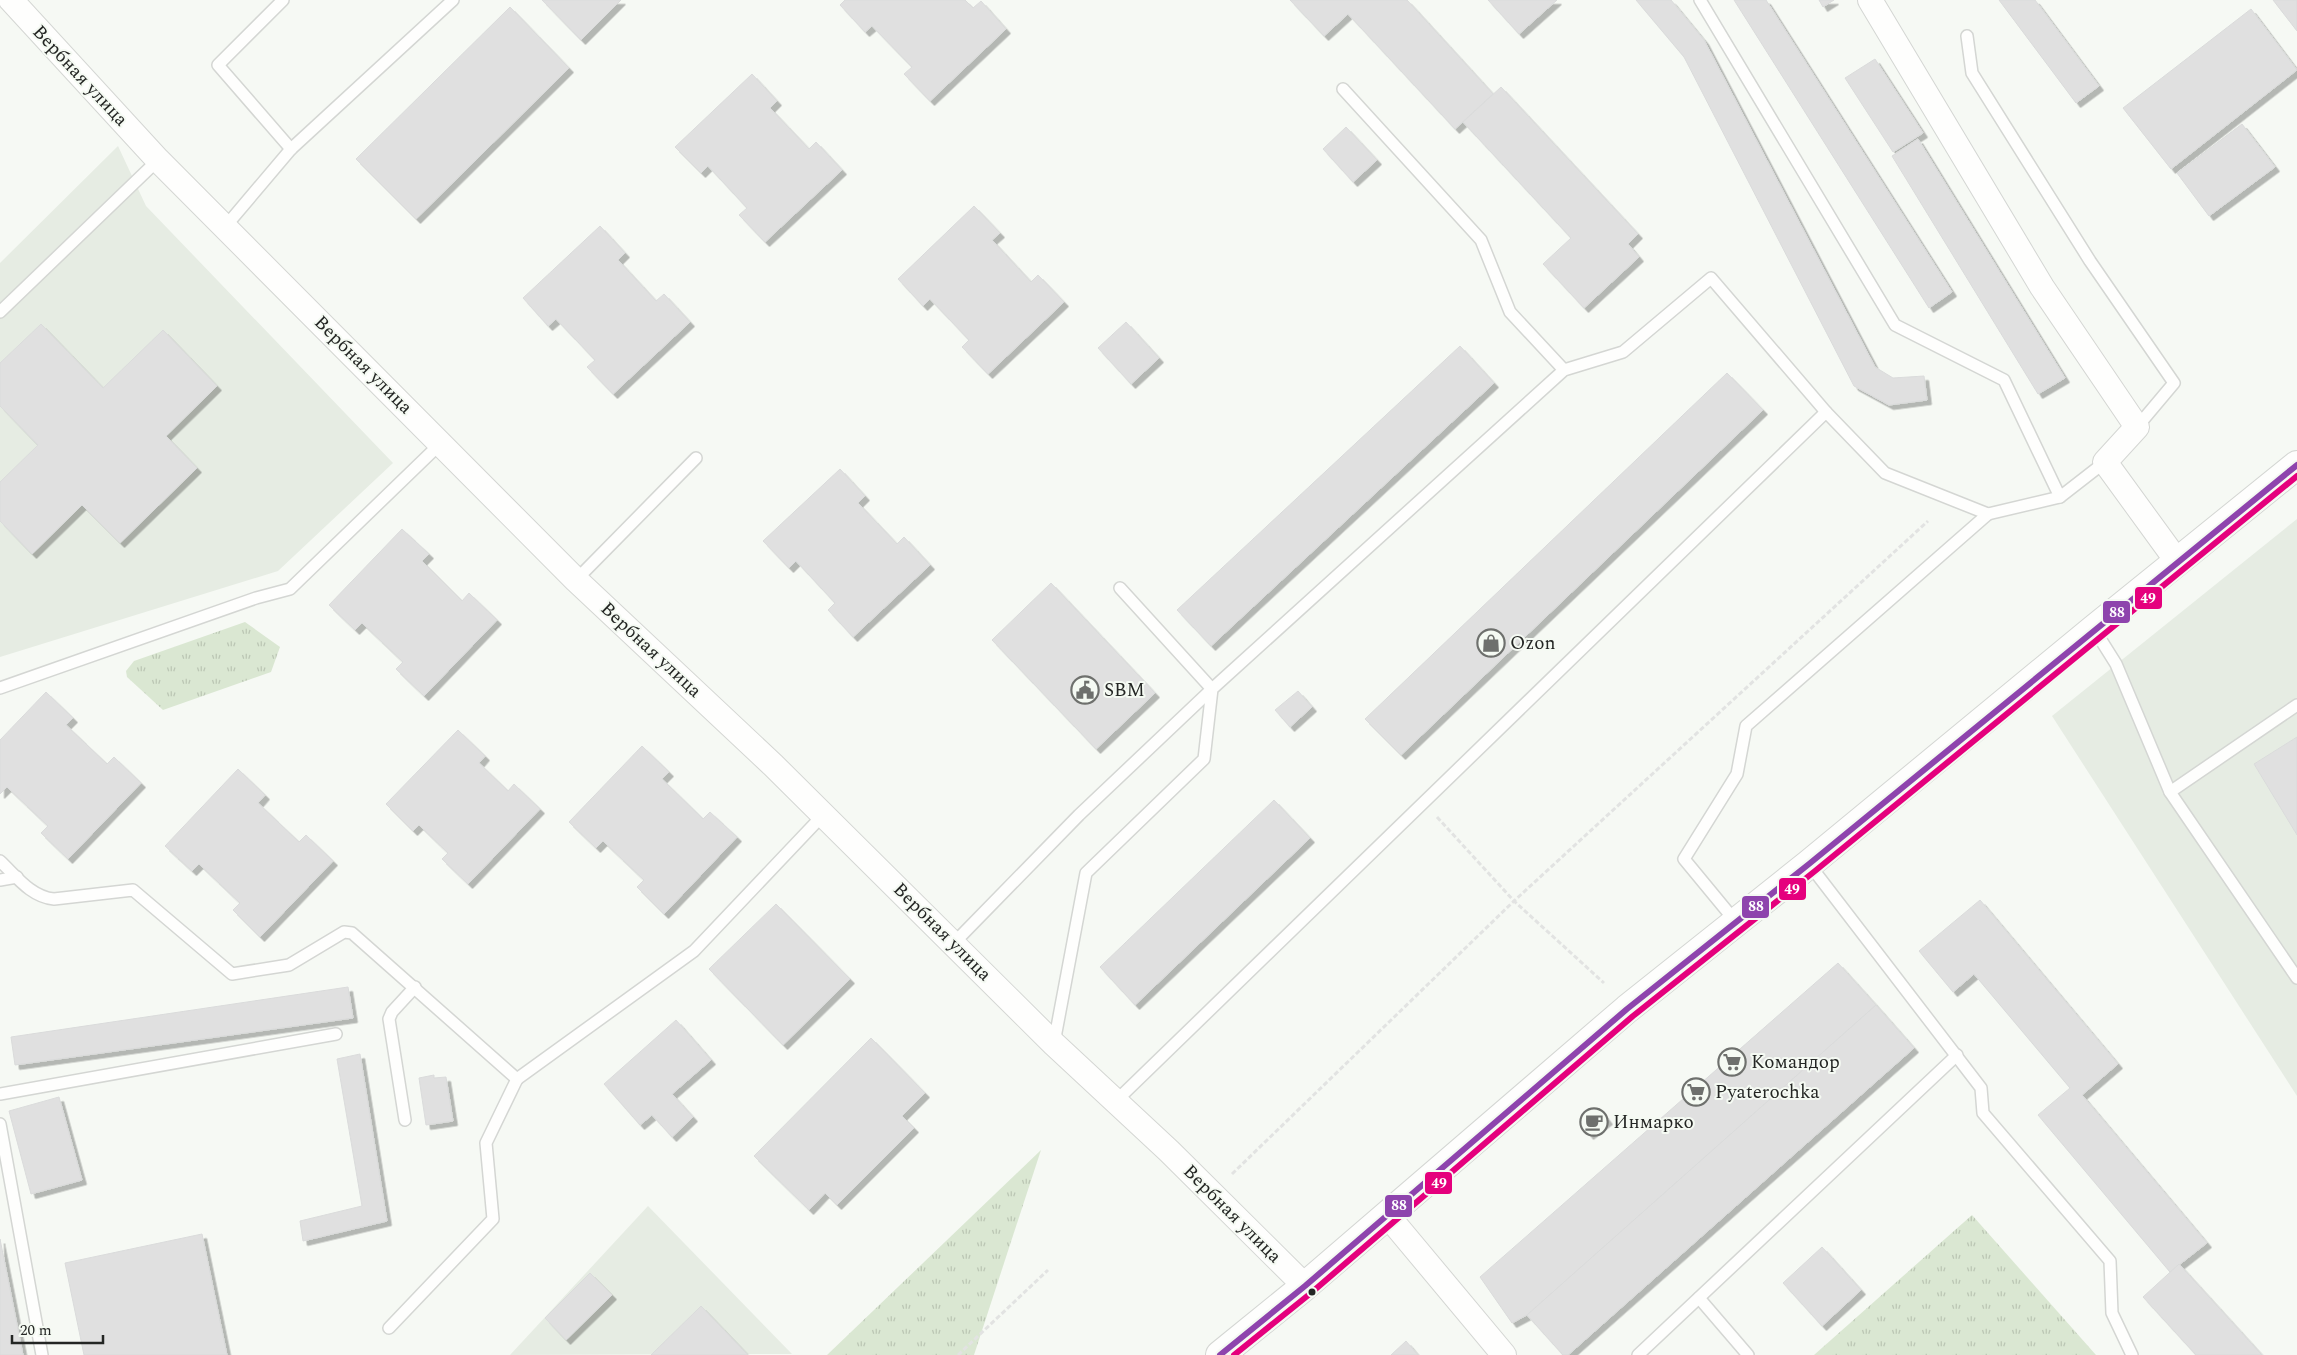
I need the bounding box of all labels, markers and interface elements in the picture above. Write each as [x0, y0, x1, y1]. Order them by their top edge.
street label: Вербная улица [25, 19, 135, 134]
street label: Вербная улица [307, 309, 420, 422]
line badge: 49 [2134, 586, 2163, 610]
text: 49 [2140, 588, 2156, 609]
street label: Вербная улица [594, 595, 709, 705]
line badge: 88 [2102, 600, 2131, 624]
text: 88 [2109, 602, 2125, 623]
shop icon: Ozon [1476, 628, 1506, 658]
place label: Ozon [1510, 629, 1556, 658]
public building icon: SBM [1070, 675, 1100, 705]
place label: SBM [1104, 676, 1145, 705]
street label: Вербная улица [886, 876, 999, 989]
line badge: 49 [1778, 877, 1807, 901]
text: 49 [1784, 879, 1800, 900]
line badge: 88 [1741, 895, 1770, 919]
text: 88 [1748, 896, 1764, 917]
supermarket icon: Командор [1717, 1047, 1747, 1077]
place label: Командор [1751, 1048, 1840, 1077]
supermarket icon: Pyaterochka [1681, 1077, 1711, 1107]
place label: Pyaterochka [1715, 1078, 1820, 1107]
cafe icon: Инмарко [1579, 1107, 1609, 1137]
place label: Инмарко [1613, 1108, 1694, 1137]
street label: Вербная улица [1176, 1158, 1289, 1271]
line badge: 49 [1424, 1171, 1453, 1195]
text: 49 [1431, 1173, 1447, 1194]
line badge: 88 [1384, 1194, 1413, 1218]
text: 88 [1391, 1195, 1407, 1216]
unlabelled marker [1307, 1287, 1317, 1297]
scale bar [12, 1312, 104, 1344]
text: 20 m [20, 1319, 52, 1342]

